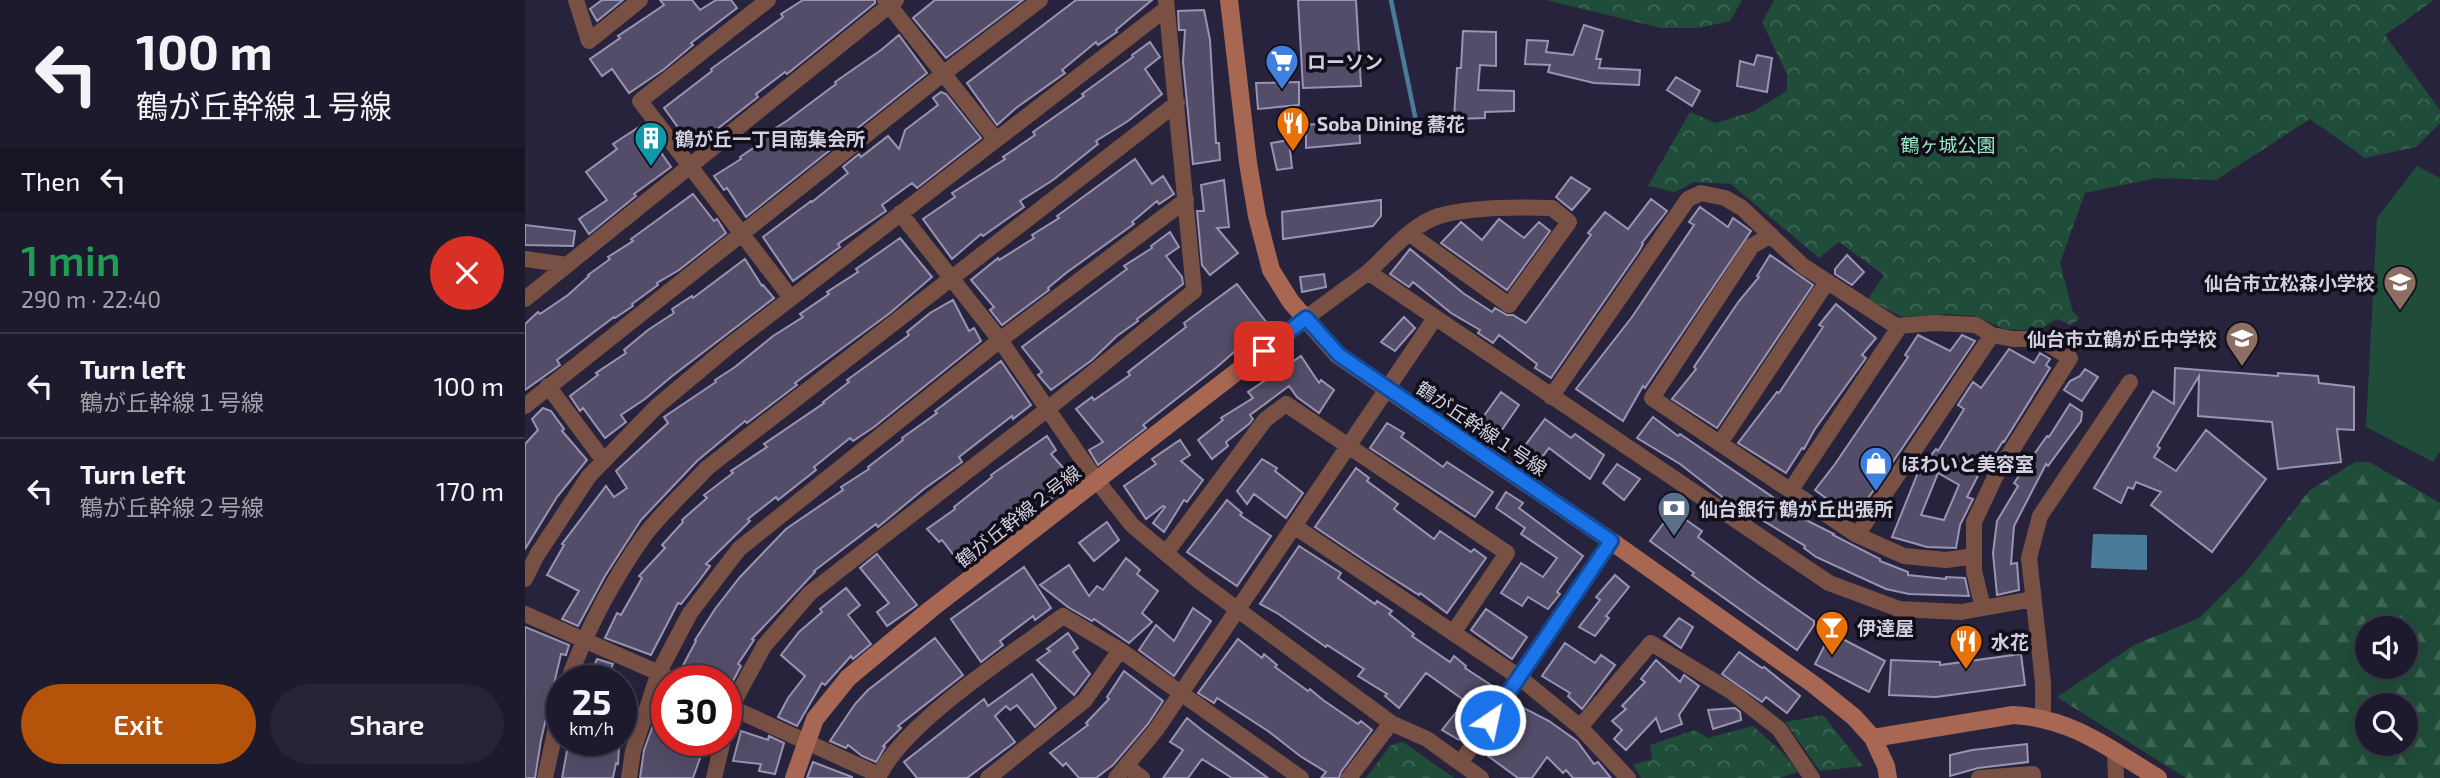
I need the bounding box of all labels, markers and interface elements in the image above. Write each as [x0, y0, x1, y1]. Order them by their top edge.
text: 100 m [136, 21, 273, 80]
icon: left [21, 28, 112, 119]
supermarket icon: ローソン [1263, 42, 1301, 91]
place label: ローソン [1307, 50, 1383, 73]
text: 鶴が丘幹線１号線 [136, 86, 392, 124]
restaurant icon: Soba Dining 蕎花 [1274, 104, 1312, 153]
place label: Soba Dining 蕎花 [1317, 112, 1465, 135]
building icon: 鶴が丘一丁目南集会所 [632, 119, 670, 168]
place label: 鶴が丘一丁目南集会所 [675, 127, 865, 150]
park label: 鶴ヶ城公園 [1900, 133, 1996, 156]
icon: left [94, 161, 132, 199]
text: Then [21, 165, 80, 196]
text: 1 min [21, 234, 121, 284]
button: close [430, 236, 504, 310]
school or university icon: 仙台市立松森小学校 [2381, 263, 2419, 312]
place label: 仙台市立松森小学校 [2204, 271, 2375, 294]
text: 290 m · 22:40 [21, 285, 161, 313]
school or university icon: 仙台市立鶴が丘中学校 [2223, 319, 2261, 368]
pin [1234, 321, 1294, 381]
place label: 仙台市立鶴が丘中学校 [2027, 327, 2217, 350]
icon: arrive [1245, 332, 1283, 370]
text: Turn left [80, 353, 186, 384]
icon: left [21, 367, 59, 405]
text: 100 m [434, 370, 504, 401]
street label: 鶴が丘幹線１号線 [1413, 376, 1551, 480]
text: 鶴が丘幹線１号線 [80, 388, 264, 416]
shop icon: ほわいと美容室 [1857, 444, 1895, 493]
place label: ほわいと美容室 [1901, 452, 2034, 475]
text: Turn left [80, 458, 186, 489]
street label: 鶴が丘幹線２号線 [951, 460, 1085, 572]
icon: left [21, 472, 59, 510]
text: 170 m [436, 475, 504, 506]
bank icon: 仙台銀行 鶴が丘出張所 [1655, 489, 1693, 538]
text: 鶴が丘幹線２号線 [80, 493, 264, 521]
place label: 仙台銀行 鶴が丘出張所 [1699, 497, 1893, 520]
bar icon: 伊達屋 [1813, 608, 1851, 657]
place label: 伊達屋 [1857, 616, 1914, 639]
map controls [2355, 616, 2418, 756]
button: sound [2355, 616, 2418, 679]
restaurant icon: 水花 [1947, 622, 1985, 671]
place label: 水花 [1991, 630, 2029, 653]
speed limit sign: 30 [651, 665, 742, 756]
text: 25 [572, 680, 611, 722]
position arrow [1453, 683, 1527, 757]
button: Exit [21, 684, 256, 764]
button: Share [270, 684, 504, 764]
button: search [2355, 693, 2418, 756]
text: km/h [569, 717, 614, 739]

